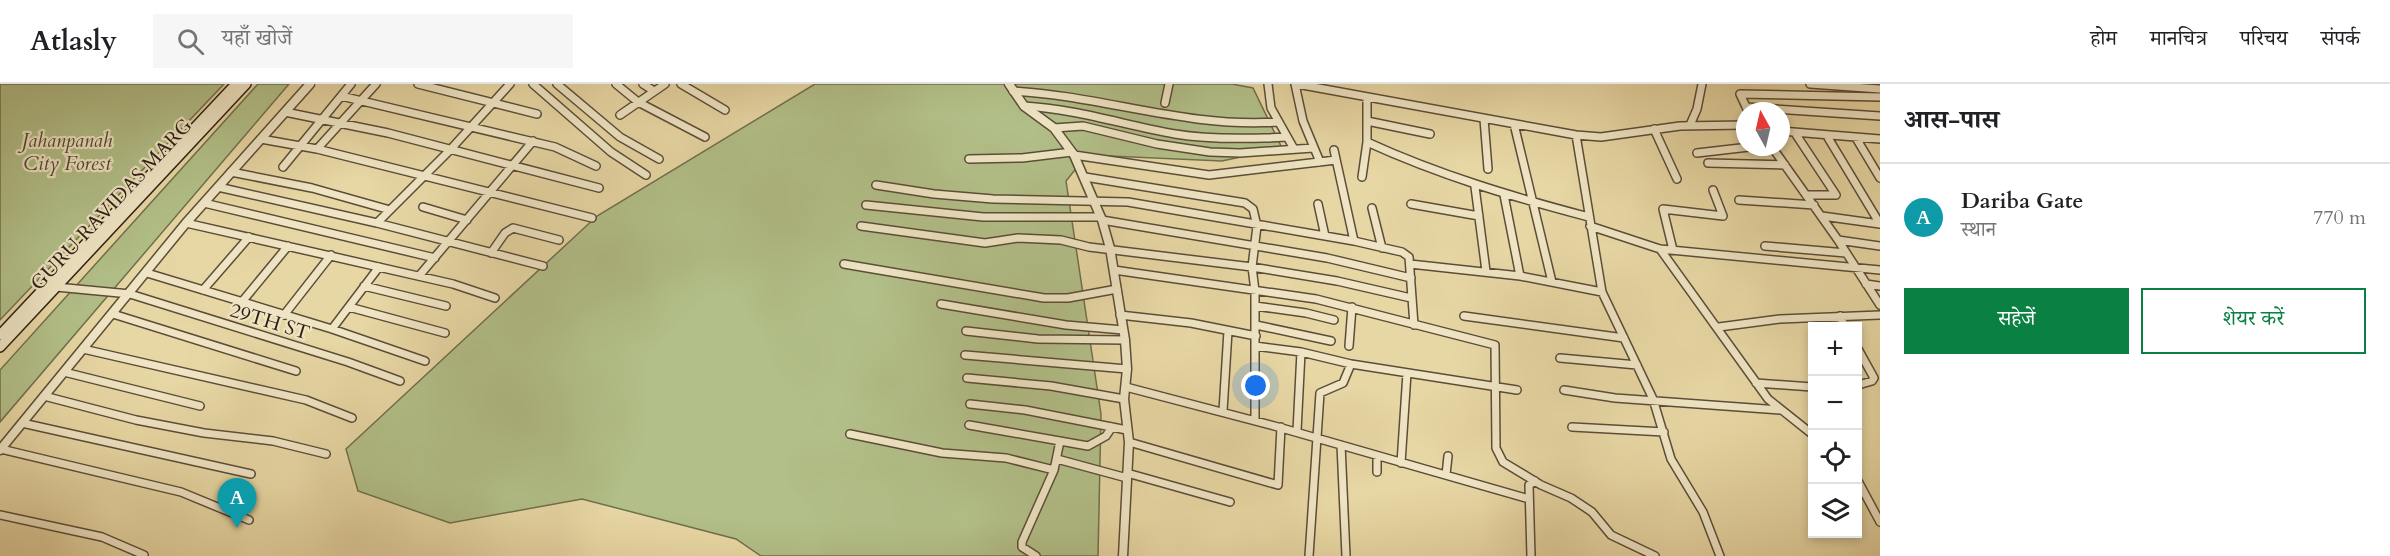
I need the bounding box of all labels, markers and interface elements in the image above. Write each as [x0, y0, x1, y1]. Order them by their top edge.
search box [153, 14, 573, 68]
text: Atlasly [30, 22, 117, 60]
text: यहाँ खोजें [222, 23, 292, 53]
text: होम [2090, 24, 2117, 53]
text: मानचित्र [2150, 24, 2207, 53]
text: परिचय [2240, 24, 2288, 53]
text: संपर्क [2321, 24, 2360, 53]
icon: search [174, 25, 207, 58]
north arrow [1736, 102, 1790, 156]
text: आस-पास [1904, 102, 1999, 137]
street label: GURU RAVIDAS MARG [24, 112, 198, 296]
park label: Jahanpanah City Forest [17, 127, 113, 177]
text: Dariba Gate [1961, 186, 2083, 216]
text: A [1916, 204, 1931, 231]
text: 770 m [2313, 204, 2366, 231]
text: स्थान [1961, 216, 1996, 243]
button: सहेजें [1904, 288, 2129, 354]
button: शेयर करें [2141, 288, 2366, 354]
street label: 29TH ST [227, 297, 313, 346]
map controls [1808, 322, 1862, 538]
button: + [1808, 322, 1862, 376]
your location [1241, 371, 1270, 400]
button: − [1808, 376, 1862, 430]
button: locate [1808, 430, 1862, 484]
pin: A [218, 478, 256, 528]
button: layers [1808, 484, 1862, 538]

